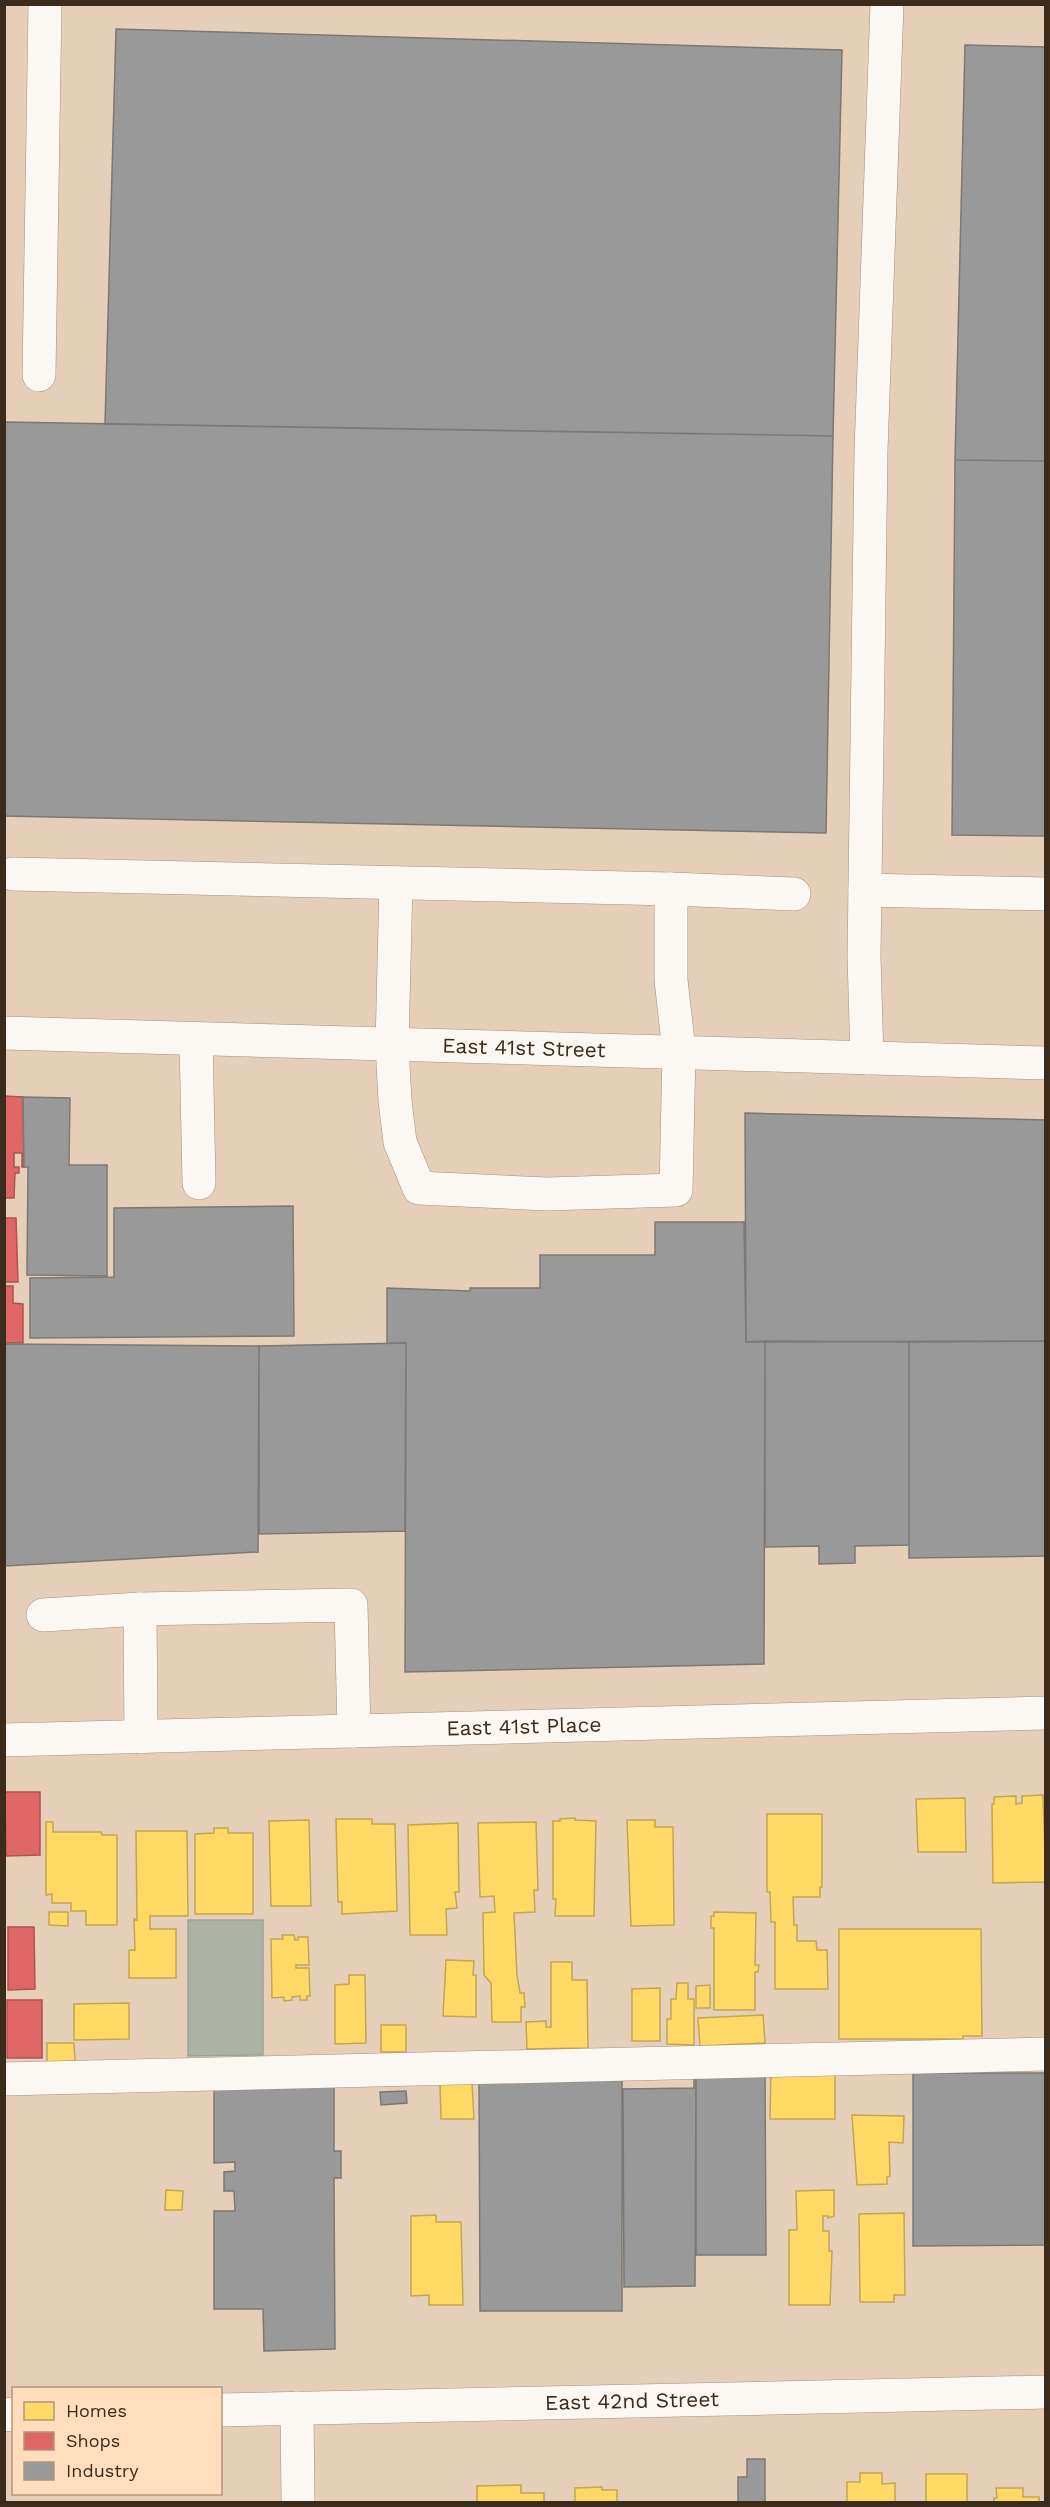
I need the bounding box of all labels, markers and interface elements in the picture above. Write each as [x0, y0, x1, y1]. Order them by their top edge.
street label: East 41st Street [442, 1033, 606, 1062]
street label: East 41st Place [446, 1712, 602, 1741]
street label: East 42nd Street [545, 2386, 719, 2415]
legend [12, 2387, 222, 2495]
text: Homes [66, 2400, 127, 2421]
text: Shops [66, 2430, 120, 2451]
text: Industry [66, 2460, 139, 2481]

